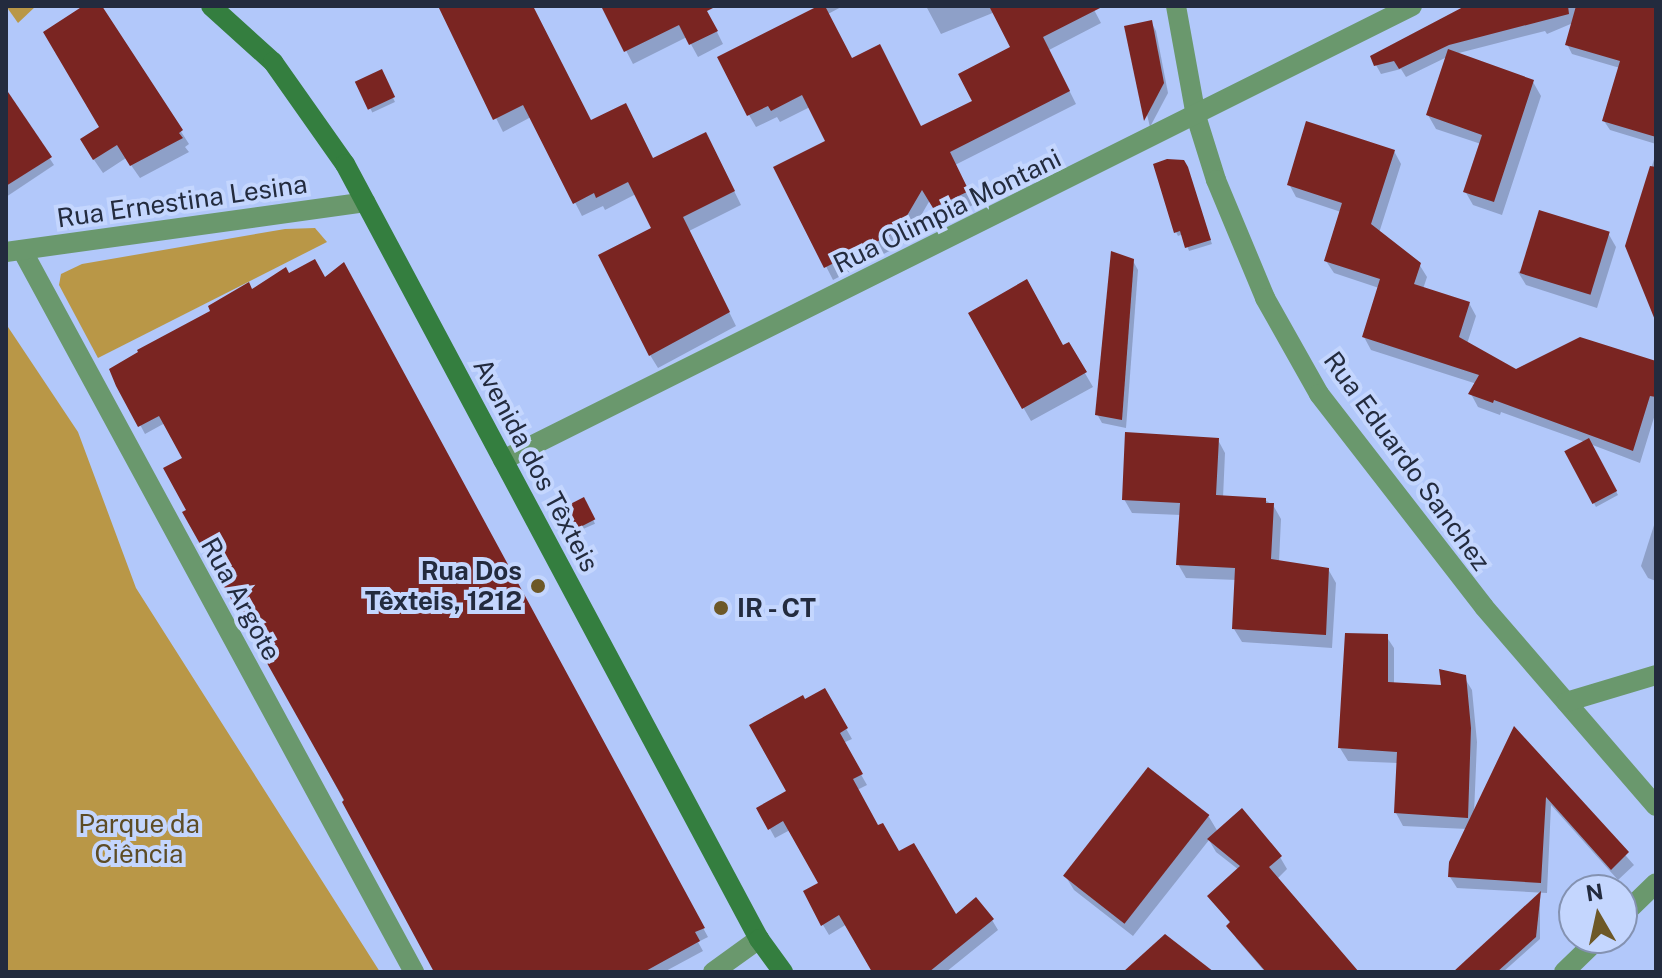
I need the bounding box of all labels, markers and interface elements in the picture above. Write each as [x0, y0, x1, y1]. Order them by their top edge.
street label: Rua Olimpia Montani [828, 142, 1066, 280]
street label: Rua Ernestina Lesina [55, 168, 309, 234]
street label: Rua Eduardo Sanchez [1317, 345, 1497, 577]
street label: Avenida dos Têxteis [467, 353, 605, 577]
street label: Rua Argote [194, 532, 288, 666]
place label: Rua Dos Têxteis, 1212 [365, 555, 522, 616]
marker: Rua Dos Têxteis, 1212 [529, 577, 547, 595]
place label: IR - CT [737, 592, 819, 624]
marker: IR - CT [712, 599, 730, 617]
park label: Parque da Ciência [78, 808, 200, 870]
north arrow [1558, 874, 1638, 954]
text: N [1584, 878, 1605, 906]

